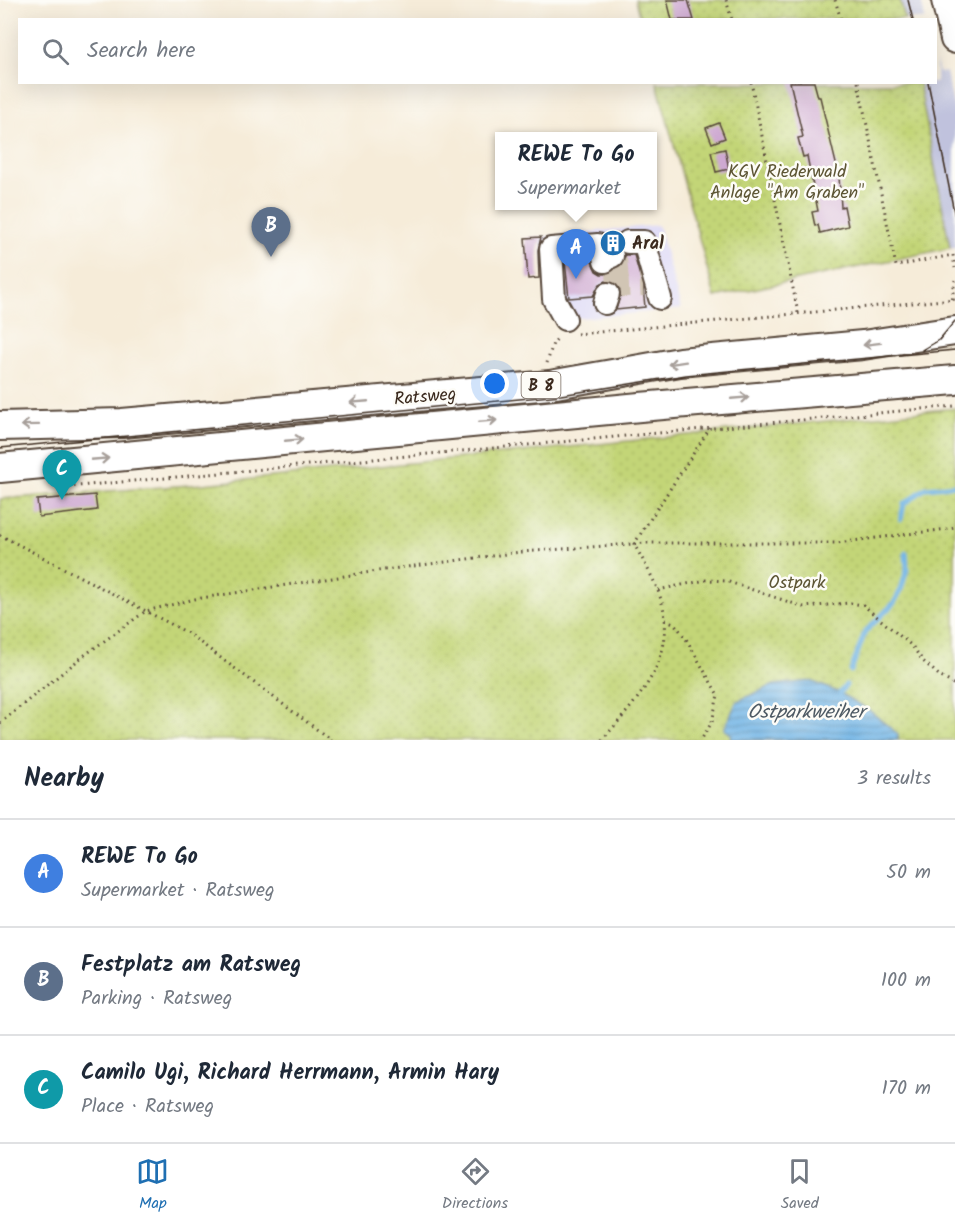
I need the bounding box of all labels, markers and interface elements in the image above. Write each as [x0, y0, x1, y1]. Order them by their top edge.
search box [18, 18, 937, 84]
text: Search here [87, 34, 195, 69]
icon: search [39, 35, 72, 68]
popup [495, 132, 657, 210]
text: REWE To Go [518, 138, 634, 173]
park label: KGV Riederwald Anlage "Am Graben" [710, 158, 864, 208]
text: Supermarket [518, 173, 621, 205]
pin: B [252, 208, 290, 257]
building icon: Aral [598, 228, 628, 258]
pin: A [556, 230, 596, 279]
place label: Aral [632, 230, 664, 259]
one-way arrow [862, 339, 882, 350]
one-way arrow [668, 357, 688, 368]
your location [480, 369, 509, 398]
road number: B 8 [522, 372, 560, 398]
street label: Ratsweg [393, 380, 457, 415]
one-way arrow [729, 392, 749, 403]
one-way arrow [350, 397, 370, 408]
one-way arrow [478, 415, 498, 426]
one-way arrow [20, 419, 40, 431]
one-way arrow [284, 434, 304, 445]
pin: C [42, 450, 82, 500]
one-way arrow [90, 453, 109, 464]
park label: Ostpark [768, 569, 826, 598]
water label: Ostparkweiher [747, 697, 869, 729]
text: Nearby [24, 758, 104, 800]
text: 3 results [857, 763, 931, 795]
text: REWE To Go [81, 840, 198, 875]
text: A [37, 857, 50, 889]
text: 50 m [886, 857, 931, 889]
text: Supermarket · Ratsweg [81, 875, 275, 907]
text: Festplatz am Ratsweg [81, 948, 301, 983]
text: B [37, 965, 50, 997]
text: 100 m [881, 965, 931, 997]
text: Parking · Ratsweg [81, 983, 232, 1015]
text: Camilo Ugi, Richard Herrmann, Armin Hary [81, 1056, 499, 1091]
text: C [37, 1073, 50, 1105]
text: 170 m [882, 1073, 931, 1105]
text: Place · Ratsweg [81, 1091, 214, 1123]
tab: Map [136, 1155, 169, 1216]
tab: Directions [442, 1155, 508, 1216]
tab: Saved [781, 1155, 819, 1216]

